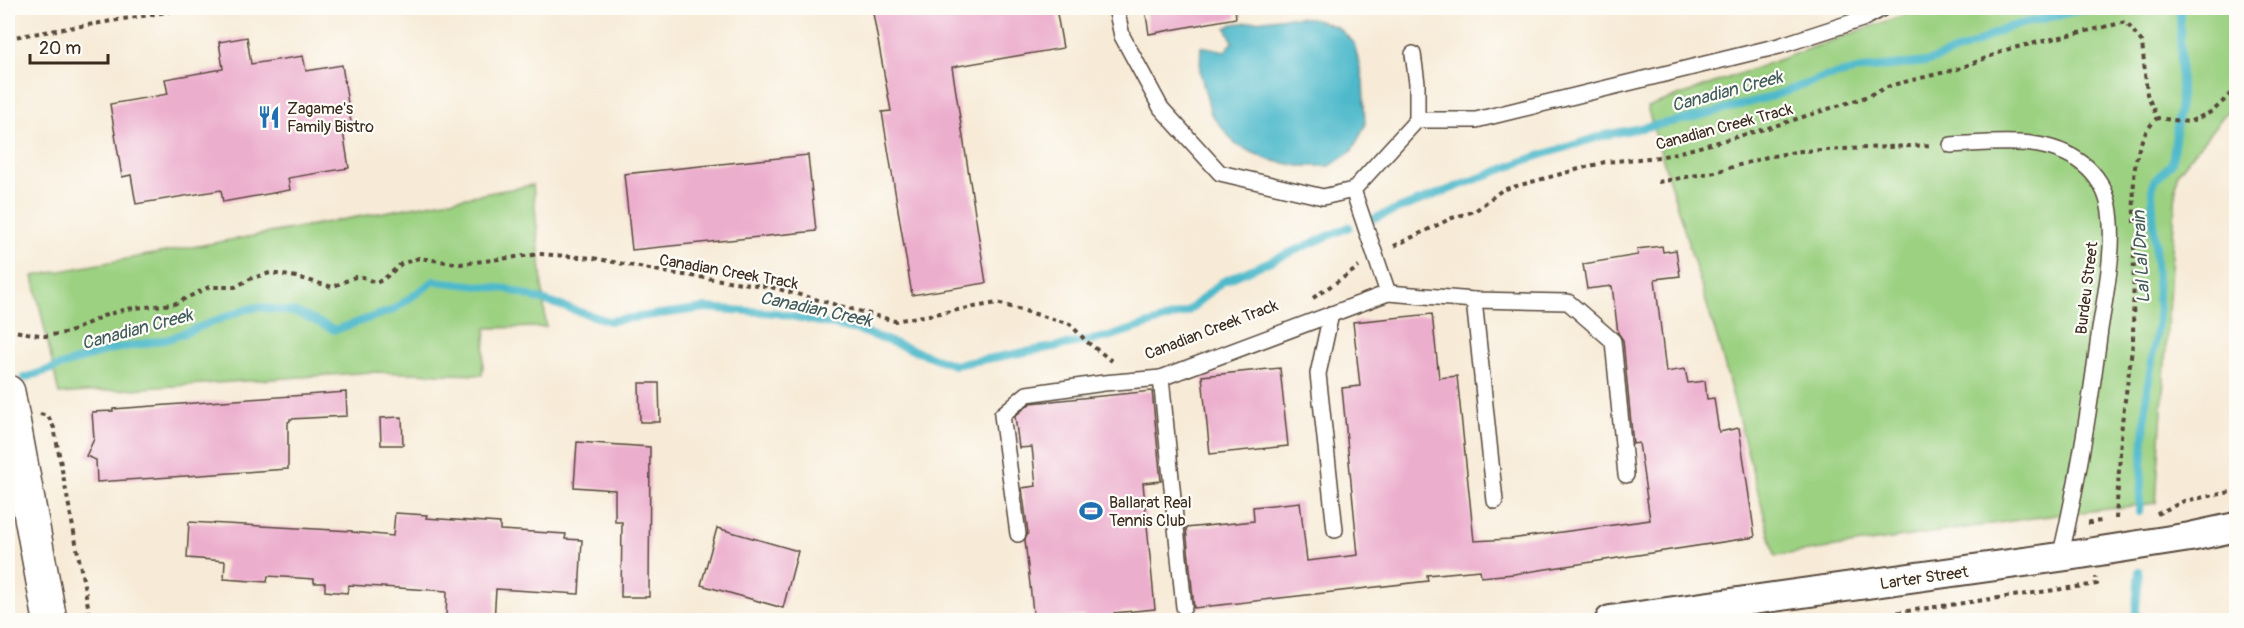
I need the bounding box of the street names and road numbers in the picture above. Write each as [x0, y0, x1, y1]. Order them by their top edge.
street label: Canadian Creek Track [1654, 99, 1795, 155]
street label: Burdeu Street [2071, 240, 2103, 336]
street label: Canadian Creek Track [658, 250, 800, 294]
street label: Canadian Creek Track [1142, 295, 1281, 365]
street label: Larter Street [1879, 562, 1970, 594]

